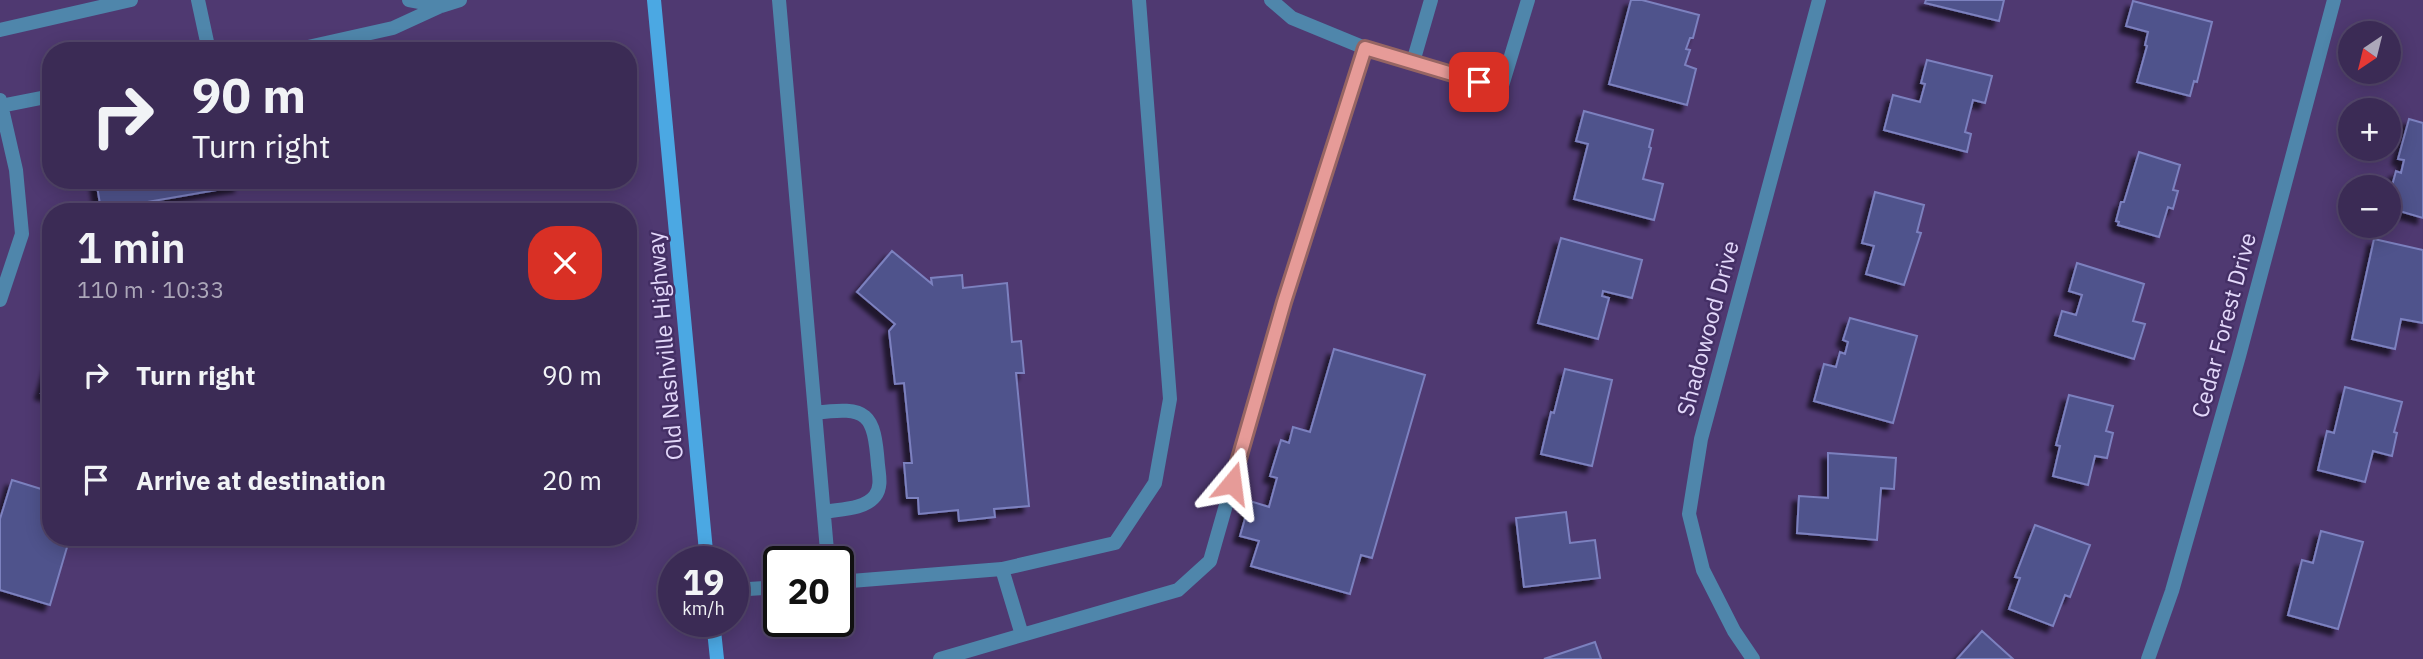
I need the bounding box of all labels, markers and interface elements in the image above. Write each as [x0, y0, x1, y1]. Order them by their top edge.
north arrow [2338, 21, 2401, 84]
map controls [2338, 21, 2401, 238]
pin [1449, 52, 1509, 112]
text: 90 m [192, 63, 306, 126]
icon: arrive [1460, 63, 1498, 101]
icon: right [77, 70, 168, 161]
button: + [2338, 98, 2401, 161]
text: Turn right [192, 125, 330, 167]
button: − [2338, 175, 2401, 238]
text: 1 min [77, 220, 186, 275]
button: close [528, 226, 602, 300]
street label: Cedar Forest Drive [2184, 229, 2262, 421]
street label: Old Nashville Highway [639, 230, 689, 462]
street label: Shadowood Drive [1669, 237, 1745, 419]
text: 110 m · 10:33 [77, 274, 224, 304]
icon: right [77, 356, 115, 394]
text: Turn right [136, 358, 255, 392]
text: 90 m [542, 358, 602, 392]
position arrow [1195, 446, 1269, 520]
icon: arrive [77, 461, 115, 499]
text: Arrive at destination [136, 463, 386, 497]
text: 20 m [542, 463, 602, 497]
speed limit sign: 20 [763, 546, 854, 637]
text: 19 [682, 559, 725, 605]
text: km/h [682, 597, 725, 620]

